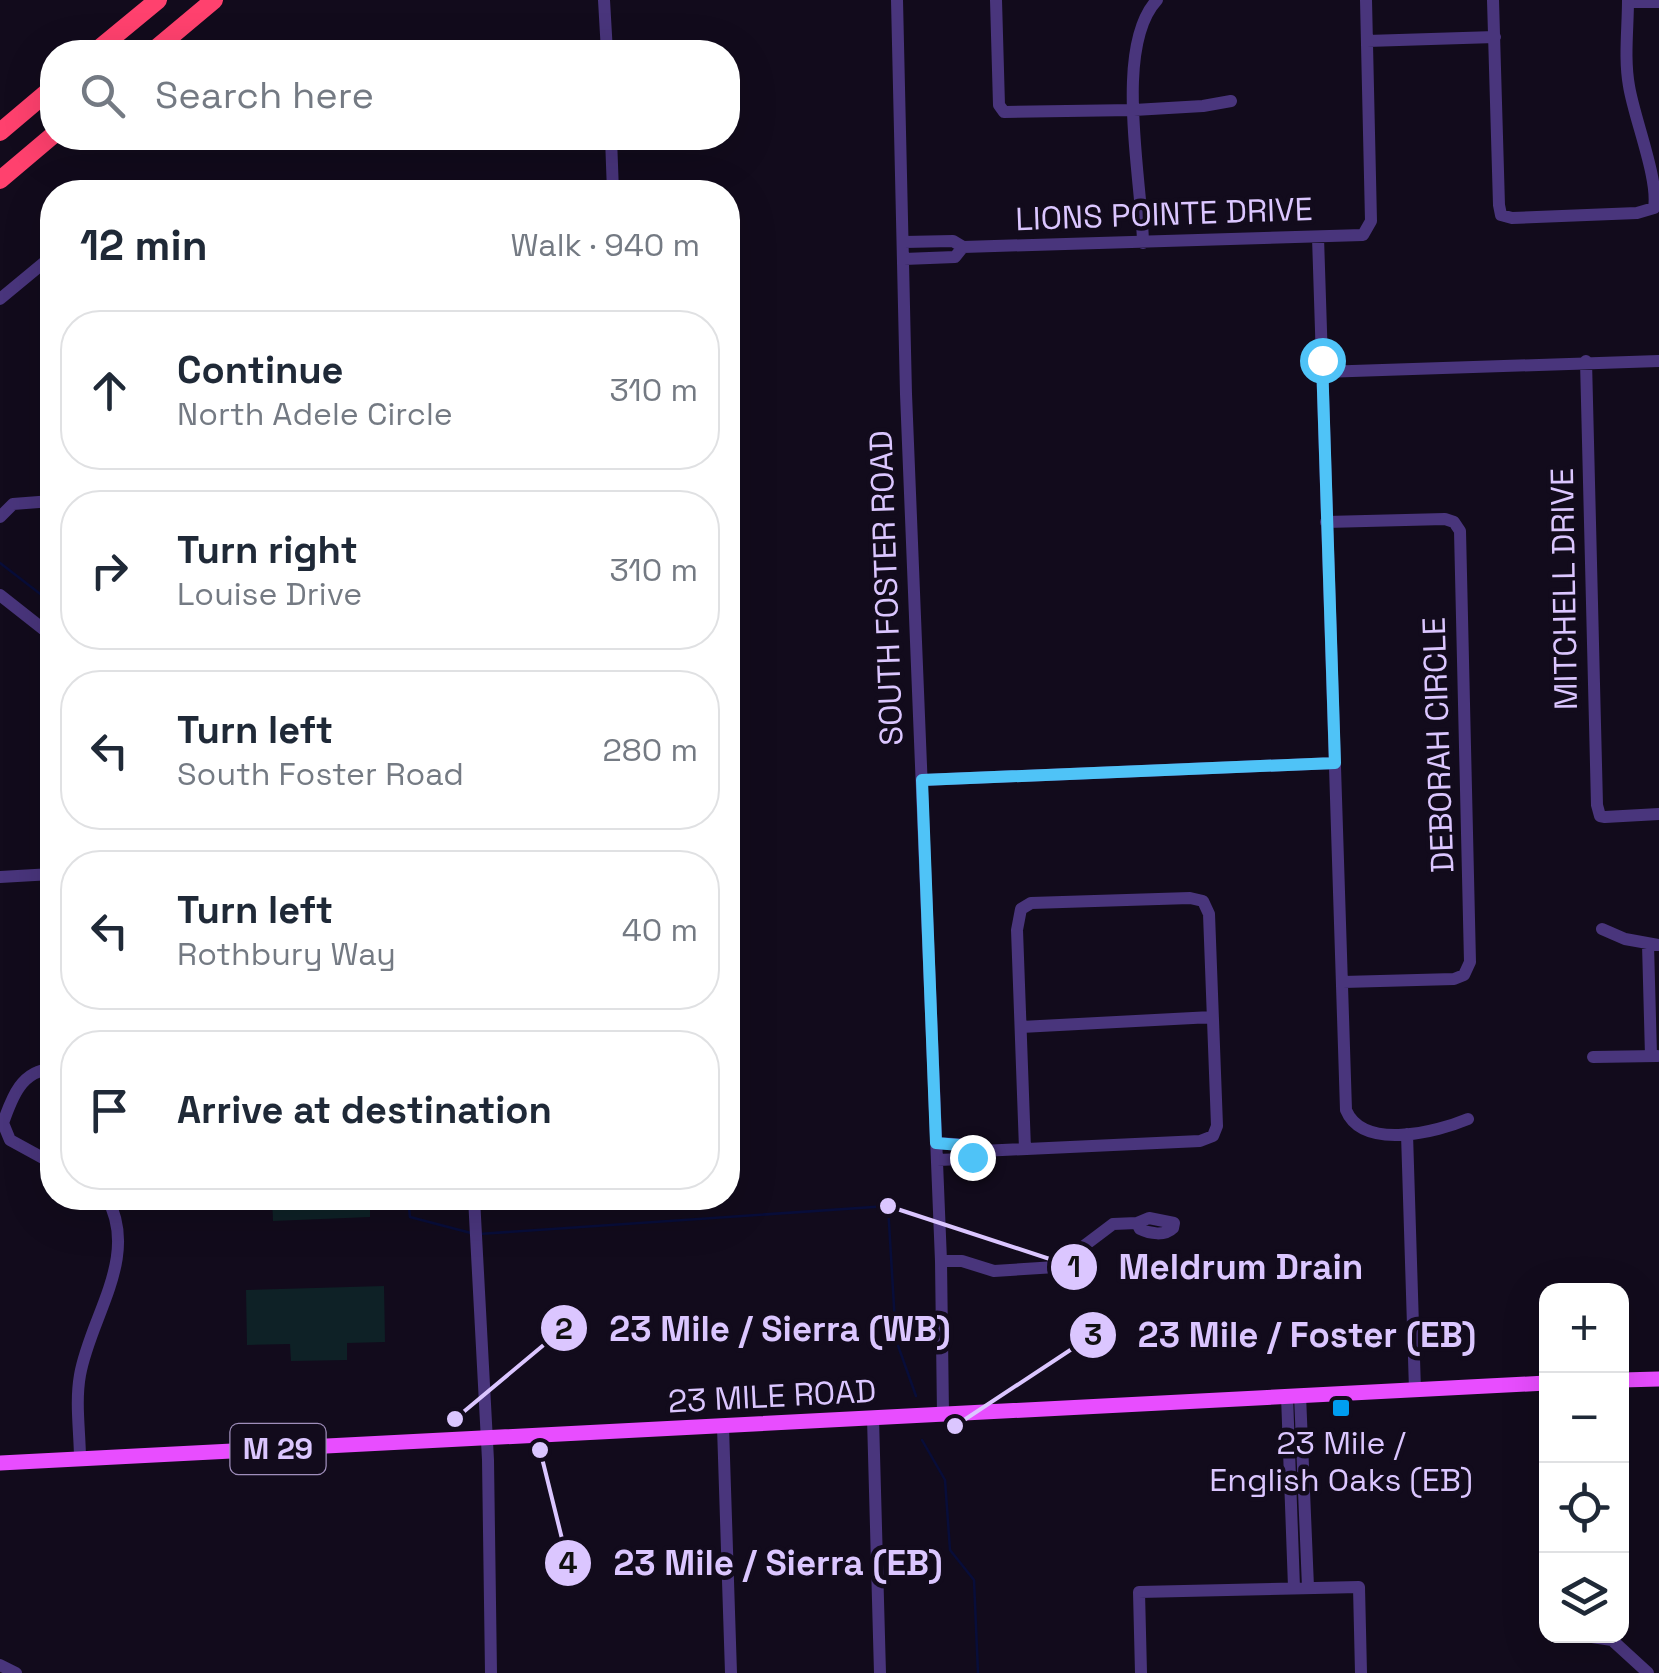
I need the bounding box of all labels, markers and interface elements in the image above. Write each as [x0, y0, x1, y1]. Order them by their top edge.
search box [40, 40, 740, 150]
icon: search [75, 68, 130, 123]
text: Search here [155, 71, 374, 119]
street label: LIONS POINTE DRIVE [1015, 189, 1313, 239]
text: 12 min [80, 219, 208, 272]
text: Walk · 940 m [511, 225, 700, 265]
route start [1300, 338, 1346, 384]
text: Continue [177, 346, 343, 394]
icon: ahead [82, 363, 137, 418]
text: 310 m [610, 370, 698, 410]
text: North Adele Circle [177, 394, 453, 434]
street label: SOUTH FOSTER ROAD [861, 430, 911, 746]
street label: MITCHELL DRIVE [1542, 468, 1586, 710]
text: Turn right [177, 526, 358, 574]
icon: right [82, 543, 137, 598]
text: 310 m [610, 550, 698, 590]
text: Louise Drive [177, 574, 362, 614]
street label: DEBORAH CIRCLE [1414, 616, 1462, 874]
text: Turn left [177, 706, 333, 754]
icon: left [82, 723, 137, 778]
text: 280 m [603, 730, 698, 770]
text: South Foster Road [177, 754, 464, 794]
text: Turn left [177, 886, 333, 934]
icon: left [82, 903, 137, 958]
text: 40 m [622, 910, 698, 950]
text: Rothbury Way [177, 934, 396, 974]
icon: arrive [82, 1083, 137, 1138]
text: Arrive at destination [177, 1086, 552, 1134]
route end [950, 1135, 996, 1181]
callout: Meldrum Drain [1049, 1234, 1384, 1299]
text: Meldrum Drain [1119, 1245, 1363, 1289]
text: 1 [1067, 1247, 1081, 1286]
map controls [1539, 1283, 1629, 1643]
button: + [1539, 1283, 1629, 1373]
callout: 23 Mile / Sierra (WB) [539, 1296, 970, 1361]
callout: 23 Mile / Foster (EB) [1068, 1302, 1496, 1367]
text: 23 Mile / Sierra (WB) [609, 1307, 951, 1351]
text: 2 [555, 1309, 573, 1348]
text: 23 Mile / Foster (EB) [1138, 1313, 1476, 1357]
text: 3 [1084, 1315, 1102, 1354]
street label: 23 MILE ROAD [667, 1371, 877, 1421]
button: − [1539, 1373, 1629, 1463]
marker: 23 Mile / English Oaks (EB) [1330, 1397, 1352, 1419]
place label: 23 Mile / English Oaks (EB) [1209, 1423, 1473, 1500]
road number: M 29 [230, 1424, 326, 1474]
button: locate [1539, 1463, 1629, 1553]
callout: 23 Mile / Sierra (EB) [543, 1530, 962, 1595]
text: 23 Mile / Sierra (EB) [613, 1541, 943, 1585]
text: 4 [558, 1543, 578, 1582]
button: layers [1539, 1553, 1629, 1643]

